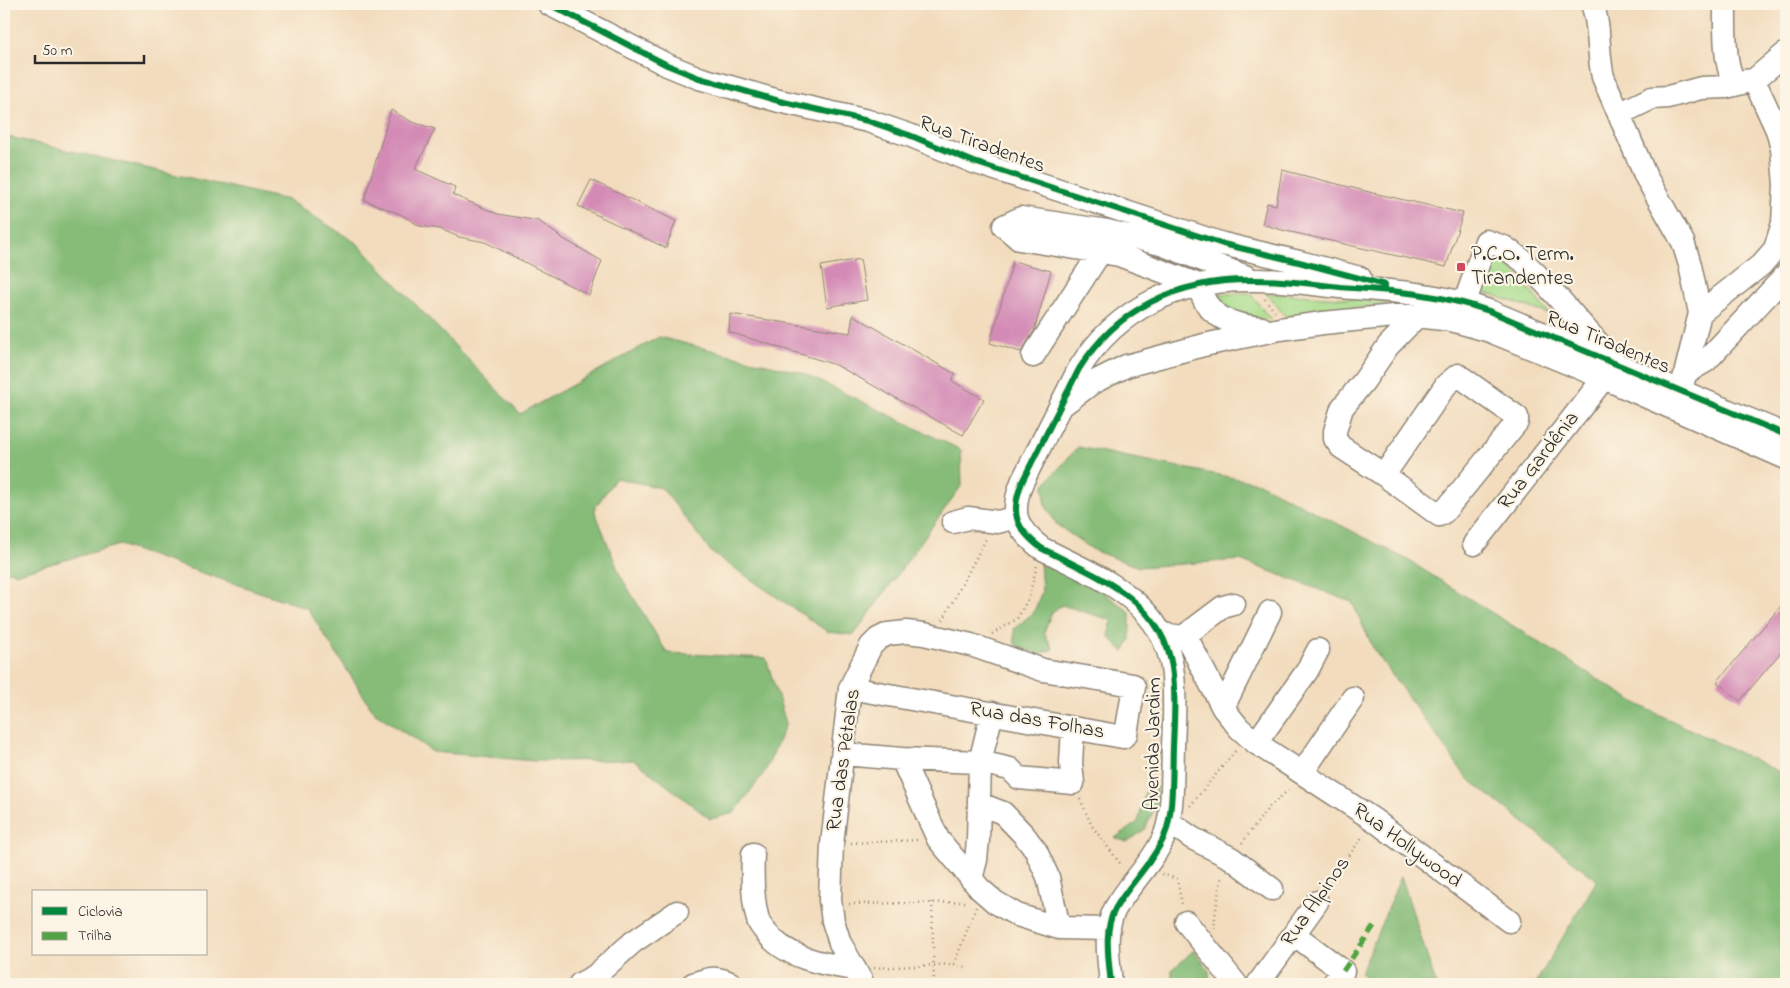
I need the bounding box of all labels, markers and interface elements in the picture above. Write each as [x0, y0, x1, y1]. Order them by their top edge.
scale bar [35, 32, 144, 64]
text: 50 m [42, 40, 73, 62]
street label: Rua Tiradentes [915, 108, 1049, 182]
place label: P.C.O. Term. Tirandentes [1471, 240, 1574, 294]
marker: P.C.O. Term. Tirandentes [1455, 261, 1467, 273]
street label: Rua Tiradentes [1541, 303, 1675, 383]
street label: Rua Gardênia [1491, 405, 1587, 517]
street label: Avenida Jardim [1138, 677, 1170, 811]
street label: Rua das Pétalas [819, 687, 869, 833]
street label: Rua das Folhas [967, 694, 1107, 748]
street label: Rua Hollywood [1345, 796, 1468, 898]
street label: Rua Alpinos [1274, 851, 1358, 953]
legend [32, 890, 208, 956]
text: Ciclovia [78, 901, 123, 923]
text: Trilha [78, 925, 112, 947]

